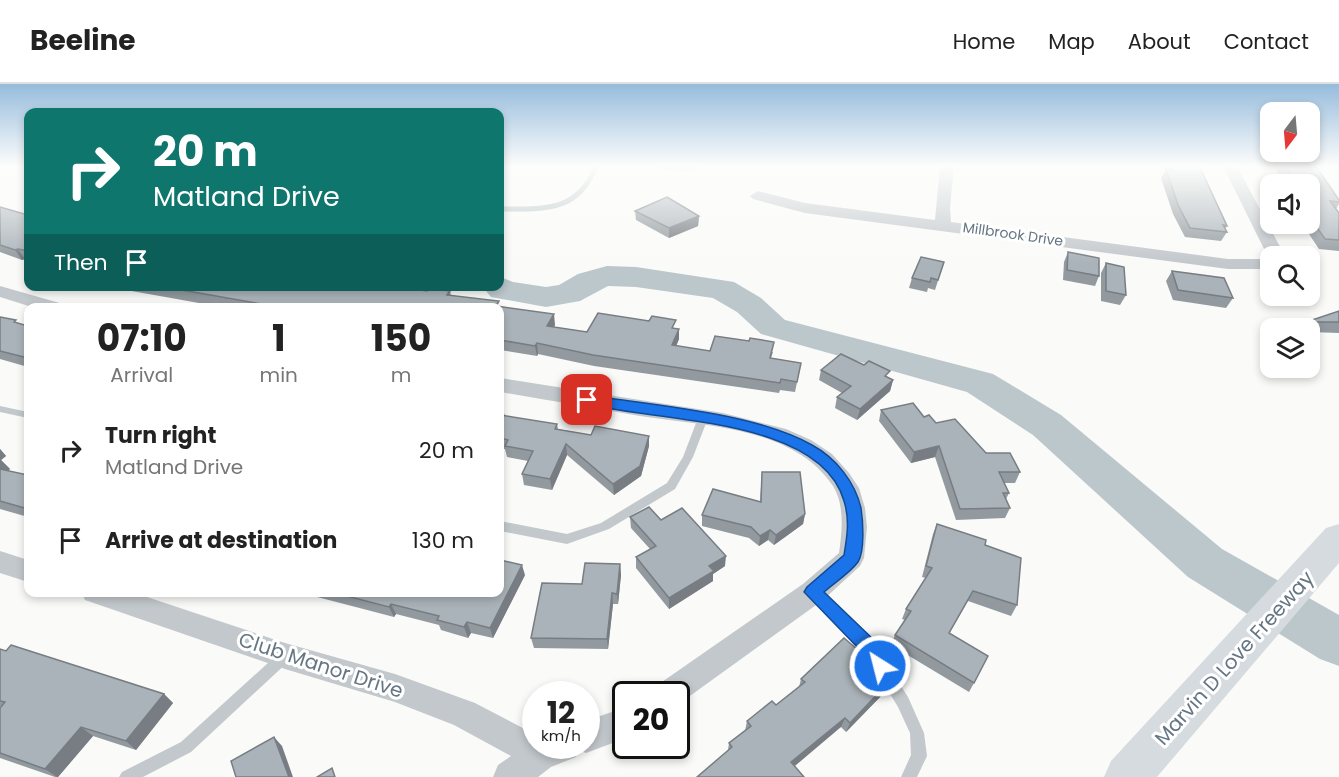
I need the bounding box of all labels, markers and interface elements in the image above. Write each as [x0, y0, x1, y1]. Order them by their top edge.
text: Beeline [30, 21, 136, 60]
text: Home [953, 27, 1015, 56]
text: Map [1048, 27, 1095, 56]
text: About [1128, 27, 1191, 56]
text: Contact [1224, 27, 1309, 56]
north arrow [1260, 102, 1320, 162]
map controls [1260, 102, 1320, 378]
text: 20 m [153, 122, 258, 181]
icon: right [54, 132, 132, 210]
button: sound [1260, 174, 1320, 234]
text: Matland Drive [153, 178, 340, 215]
street label: Millbrook Drive [962, 217, 1065, 251]
icon: arrive [120, 246, 153, 279]
button: search [1260, 246, 1320, 306]
text: Then [54, 247, 108, 278]
text: 07:10 [97, 313, 187, 364]
text: 1 [272, 313, 286, 364]
text: 150 [371, 313, 431, 364]
button: layers [1260, 318, 1320, 378]
text: Arrival [110, 361, 173, 389]
text: min [260, 361, 298, 389]
text: m [391, 361, 411, 389]
pin [561, 374, 612, 425]
icon: arrive [570, 383, 603, 416]
text: Turn right [105, 420, 216, 451]
icon: right [54, 434, 87, 467]
text: 20 m [419, 435, 474, 466]
text: Matland Drive [105, 453, 243, 481]
icon: arrive [54, 524, 87, 557]
text: Arrive at destination [105, 525, 337, 556]
text: 130 m [412, 525, 474, 556]
street label: Marvin D Love Freeway [1148, 565, 1320, 751]
street label: Club Manor Drive [235, 625, 407, 705]
position arrow [848, 634, 912, 698]
speed limit sign: 20 [612, 681, 690, 759]
text: 12 [547, 691, 575, 734]
text: km/h [541, 725, 581, 746]

